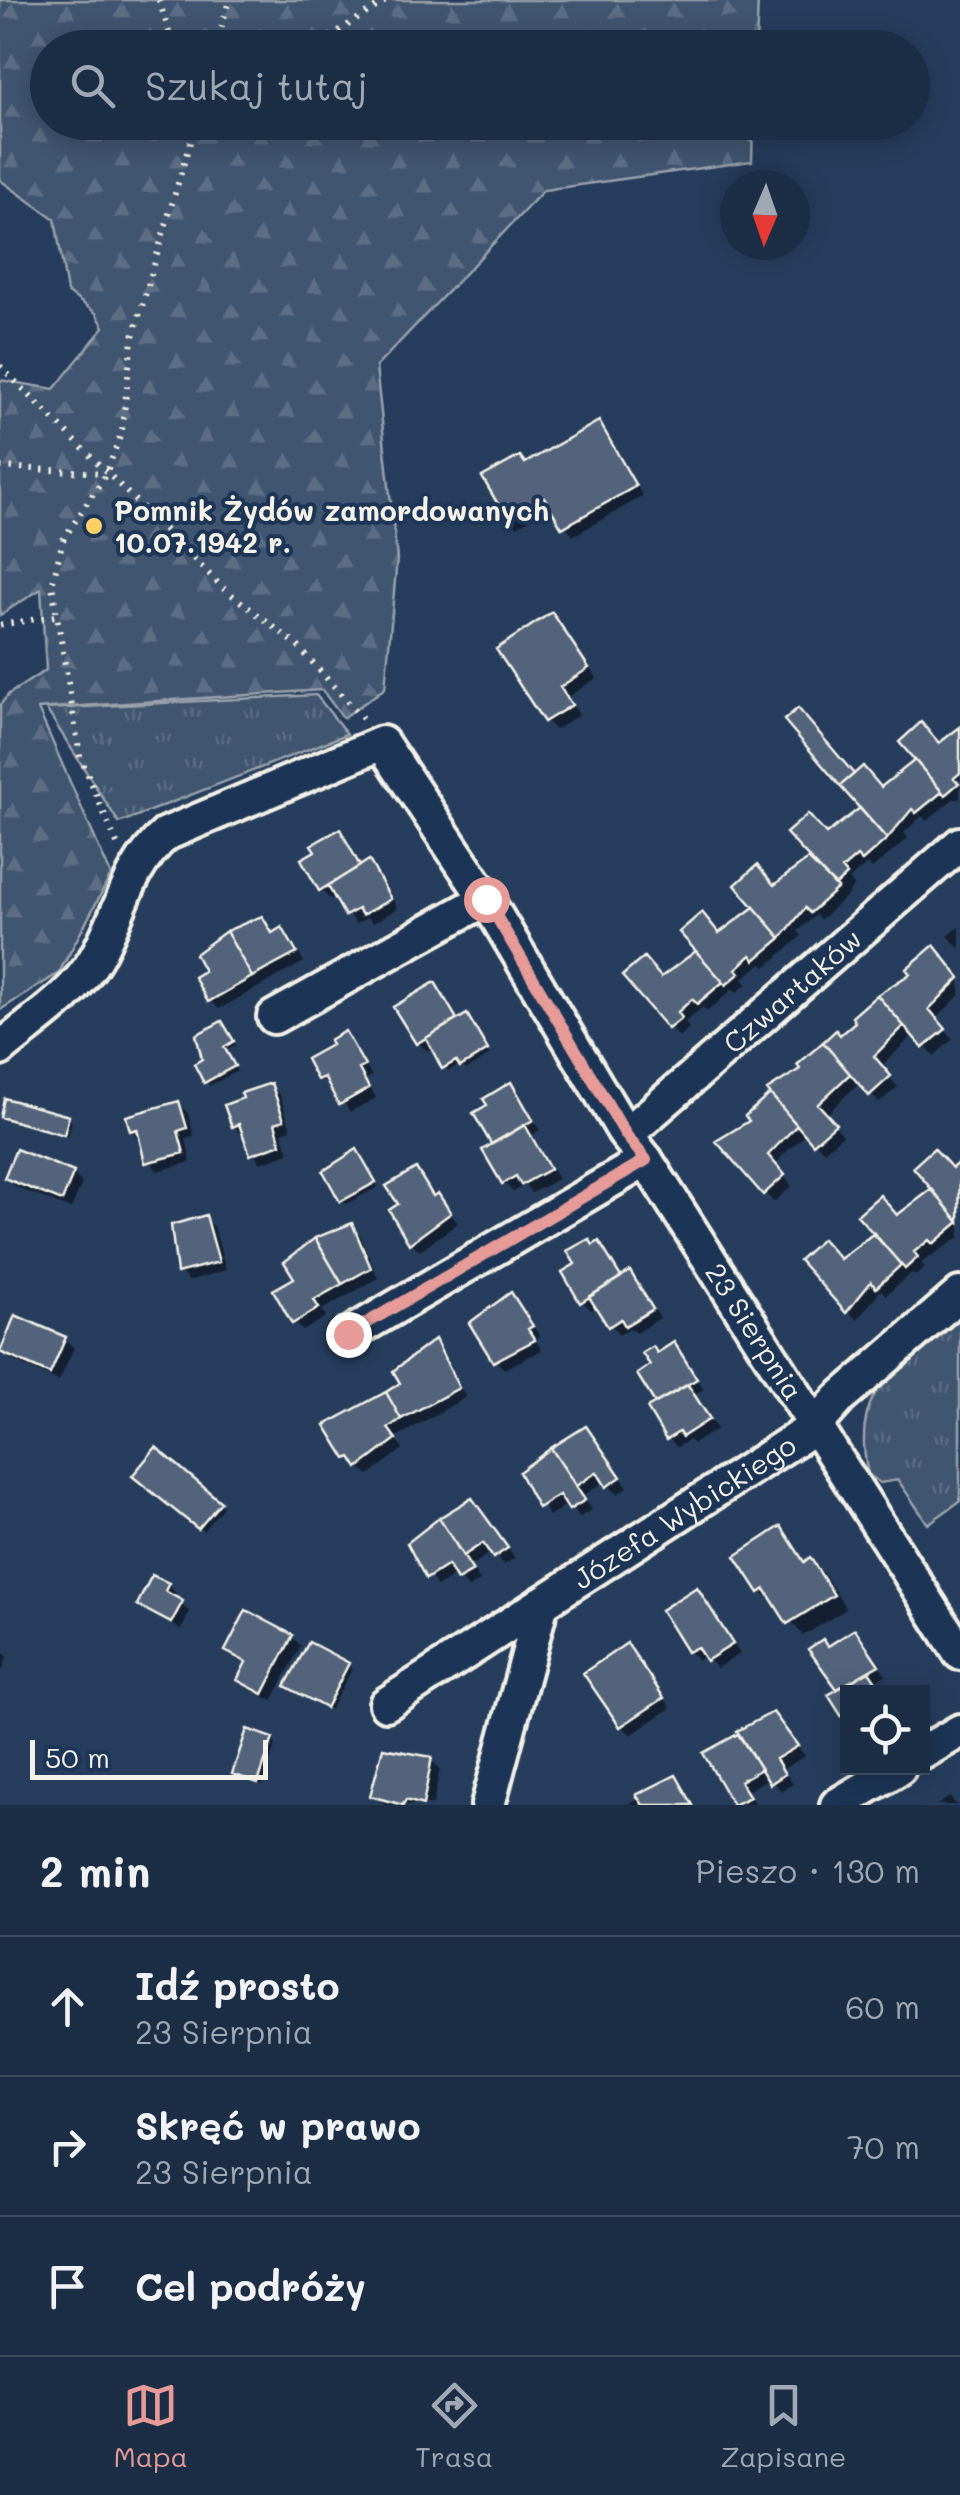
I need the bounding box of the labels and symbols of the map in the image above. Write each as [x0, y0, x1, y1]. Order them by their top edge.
north arrow [720, 170, 810, 260]
place label: Pomnik Żydów zamordowanych 10.07.1942 r. [114, 492, 549, 560]
marker: Pomnik Żydów zamordowanych 10.07.1942 r. [83, 515, 105, 537]
route start [464, 877, 510, 923]
street label: Czwartaków [715, 920, 868, 1060]
street label: 23 Sierpnia [698, 1256, 812, 1407]
route end [326, 1312, 372, 1358]
street label: Józefa Wybickiego [566, 1426, 802, 1596]
scale bar [30, 1735, 268, 1780]

